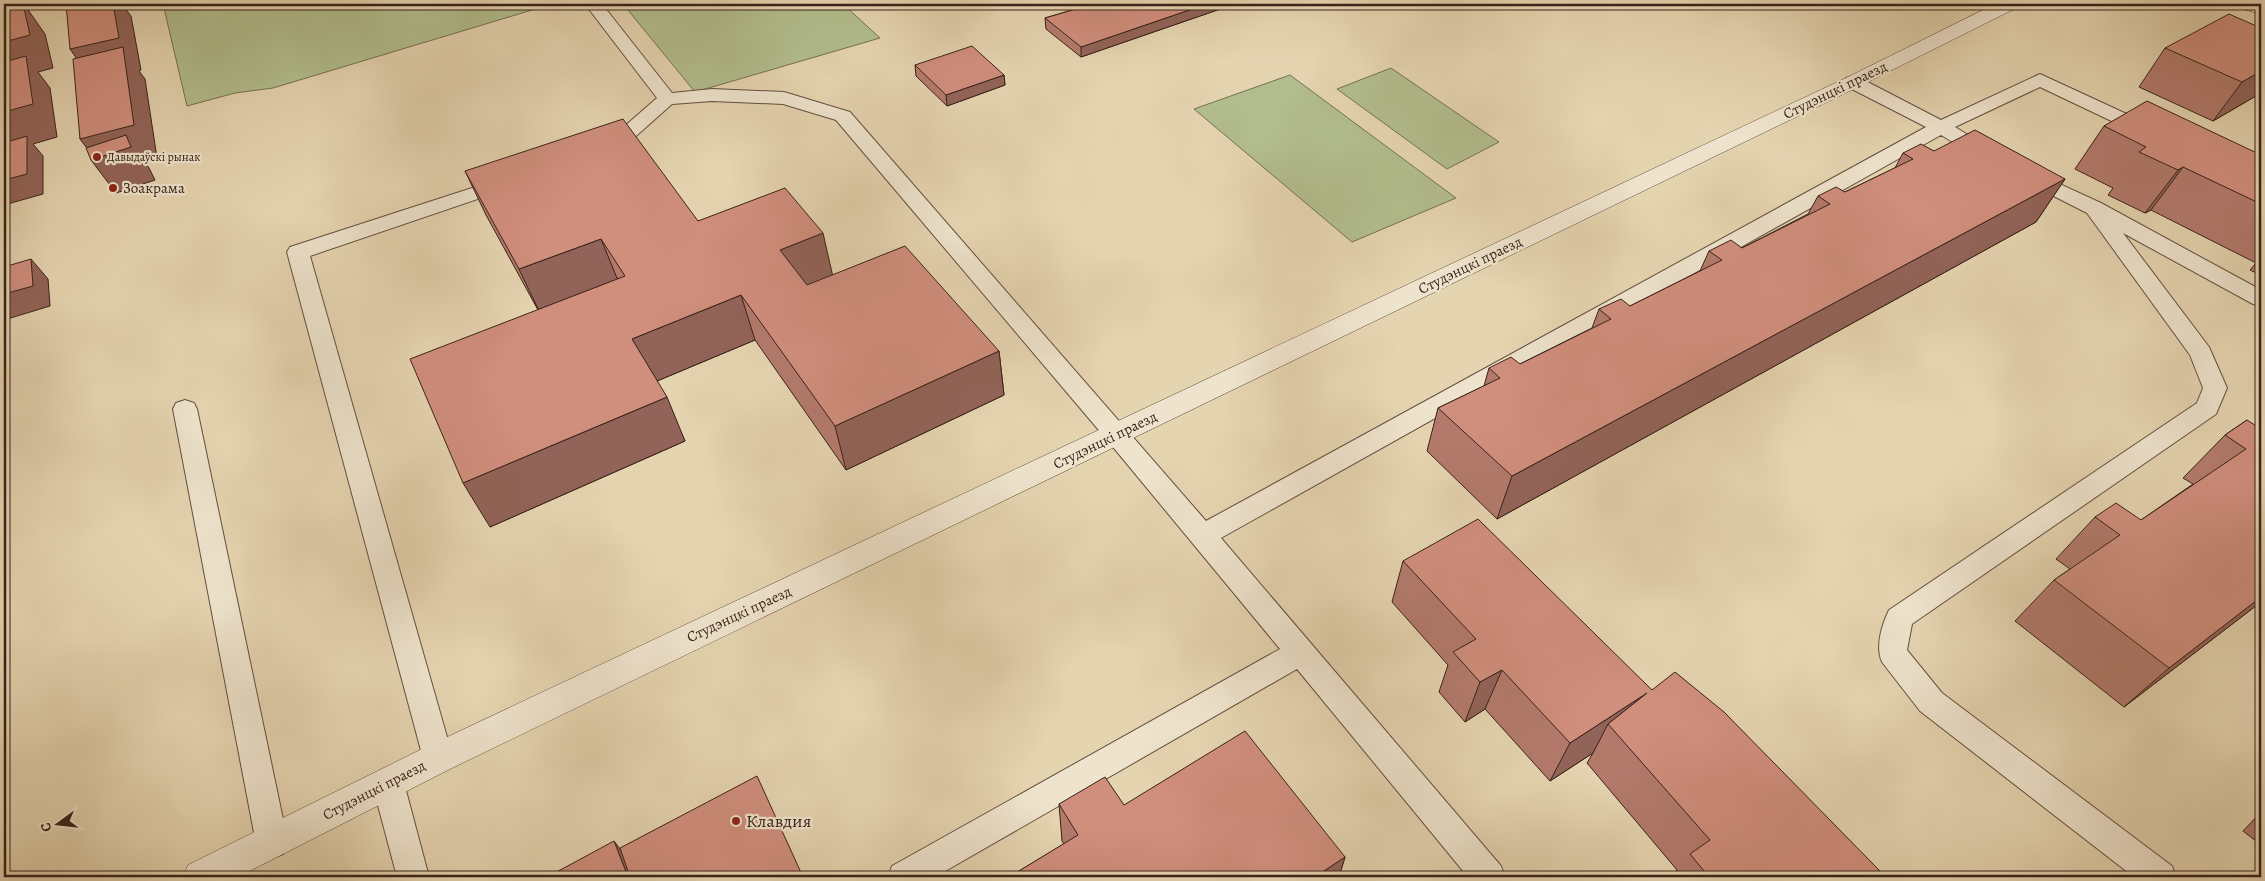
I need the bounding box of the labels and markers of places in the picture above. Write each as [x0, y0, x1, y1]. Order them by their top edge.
place label: Давыдаўскі рынак [107, 149, 201, 165]
marker: Давыдаўскі рынак [91, 151, 103, 163]
place label: Зоакрама [123, 178, 185, 198]
marker: Зоакрама [107, 182, 119, 194]
place label: Клавдия [746, 809, 811, 833]
marker: Клавдия [730, 815, 742, 827]

